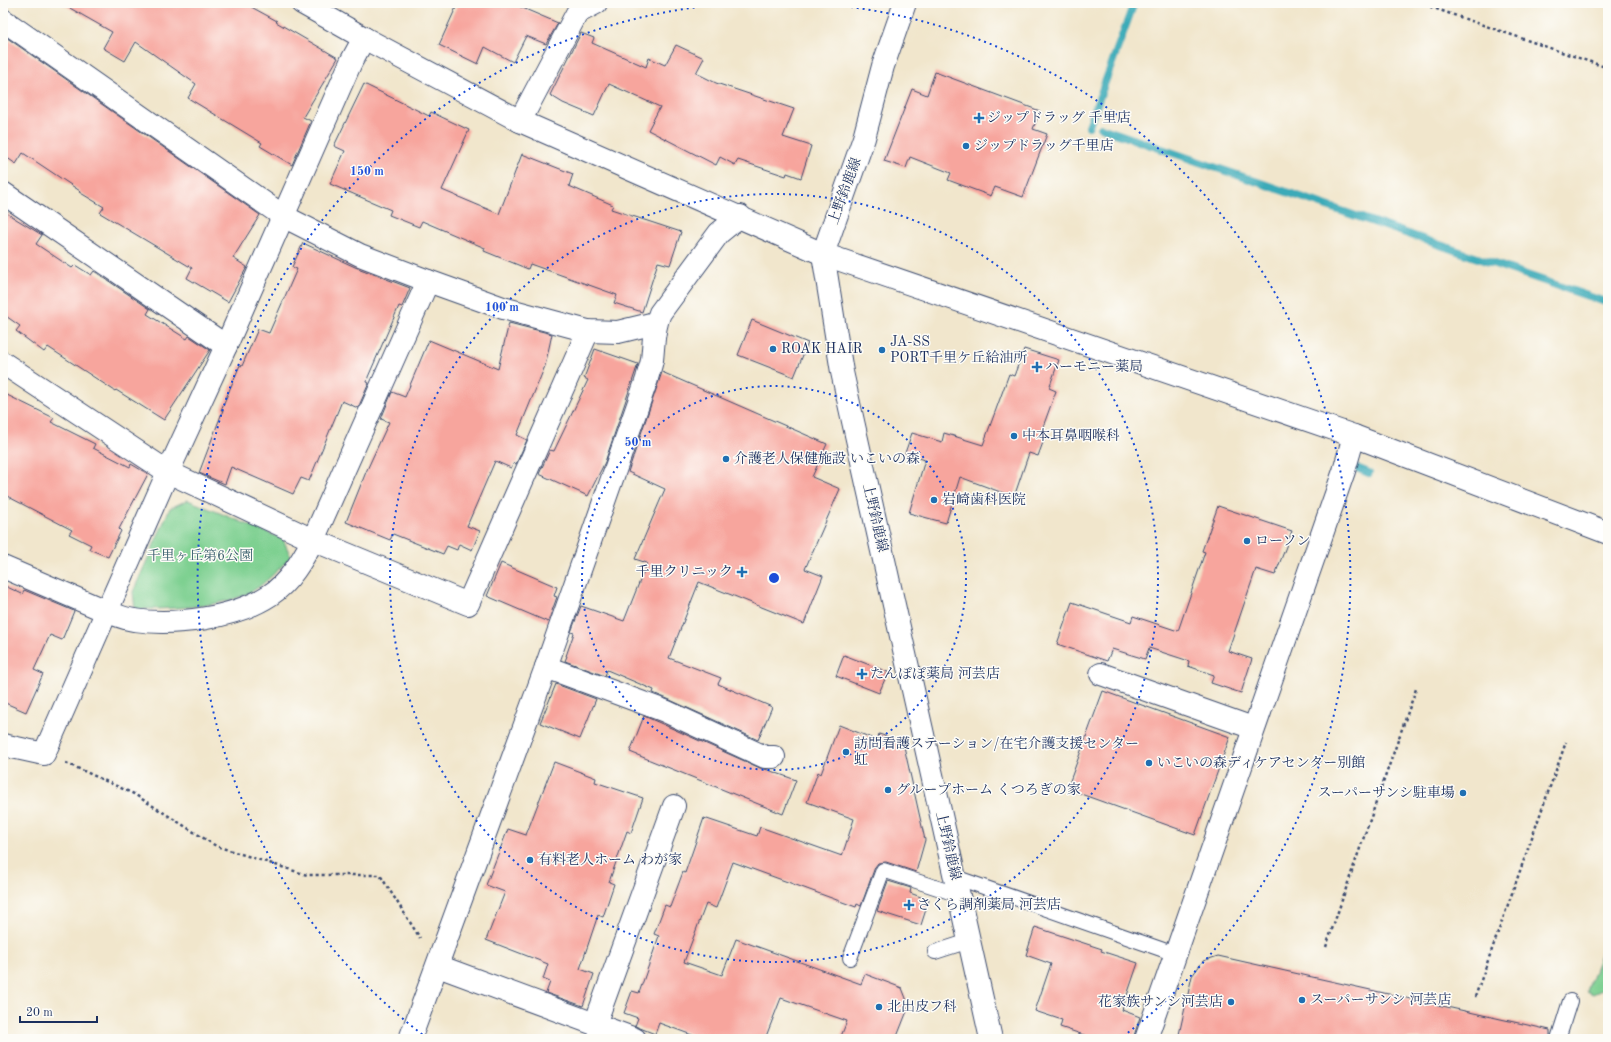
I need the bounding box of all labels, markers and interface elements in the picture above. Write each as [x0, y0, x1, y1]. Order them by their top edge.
place label: ジップドラッグ 千里店 [987, 110, 1131, 125]
marker: ジップドラッグ 千里店 [974, 113, 984, 123]
place label: ジップドラッグ千里店 [974, 138, 1114, 153]
marker: ジップドラッグ千里店 [961, 141, 971, 151]
street label: 上野鈴鹿線 [826, 155, 864, 226]
text: 150 m [350, 165, 384, 178]
text: 100 m [485, 302, 519, 314]
place label: JA-SS PORT千里ケ丘給油所 [890, 335, 1027, 365]
place label: ROAK HAIR [781, 342, 862, 356]
marker: ROAK HAIR [768, 344, 778, 354]
marker: JA-SS PORT千里ケ丘給油所 [877, 345, 887, 355]
place label: ハーモニー薬局 [1045, 359, 1143, 374]
marker: ハーモニー薬局 [1032, 362, 1042, 372]
place label: 中本耳鼻咽喉科 [1022, 428, 1120, 443]
marker: 中本耳鼻咽喉科 [1009, 431, 1019, 441]
text: 50 m [625, 436, 652, 449]
place label: 介護老人保健施設 いこいの森 [734, 451, 920, 466]
marker: 介護老人保健施設 いこいの森 [721, 454, 731, 464]
street label: 上野鈴鹿線 [860, 482, 891, 554]
place label: 岩崎歯科医院 [942, 492, 1026, 507]
marker: 岩崎歯科医院 [929, 495, 939, 505]
place label: ローソン [1255, 534, 1310, 548]
marker: ローソン [1242, 536, 1252, 546]
park label: 千里ヶ丘第6公園 [147, 548, 253, 563]
place label: 千里クリニック [636, 564, 733, 579]
marker: 千里クリニック [736, 566, 748, 578]
centre of rings [767, 571, 781, 585]
place label: たんぽぽ薬局 河芸店 [870, 666, 1000, 681]
marker: たんぽぽ薬局 河芸店 [857, 669, 867, 679]
place label: 訪問看護ステーション/在宅介護支援センター 虹 [854, 736, 1139, 767]
marker: 訪問看護ステーション/在宅介護支援センター 虹 [841, 747, 851, 757]
place label: いこいの森ディケアセンター別館 [1157, 755, 1365, 770]
marker: いこいの森ディケアセンター別館 [1144, 758, 1154, 768]
place label: グループホーム くつろぎの家 [896, 782, 1081, 797]
marker: グループホーム くつろぎの家 [883, 785, 893, 795]
place label: スーパーサンシ駐車場 [1317, 785, 1455, 800]
marker: スーパーサンシ駐車場 [1458, 788, 1468, 798]
street label: 上野鈴鹿線 [933, 810, 964, 882]
place label: 有料老人ホーム わが家 [538, 852, 682, 867]
marker: 有料老人ホーム わが家 [525, 855, 535, 865]
place label: さくら調剤薬局 河芸店 [917, 897, 1061, 912]
marker: さくら調剤薬局 河芸店 [904, 900, 914, 910]
place label: スーパーサンシ 河芸店 [1310, 992, 1451, 1007]
place label: 花家族サンシ河芸店 [1098, 994, 1223, 1009]
marker: スーパーサンシ 河芸店 [1297, 995, 1307, 1005]
marker: 花家族サンシ河芸店 [1226, 997, 1236, 1007]
scale bar [20, 998, 97, 1024]
place label: 北出皮フ科 [887, 999, 957, 1014]
marker: 北出皮フ科 [874, 1002, 884, 1012]
text: 20 m [26, 1007, 53, 1019]

